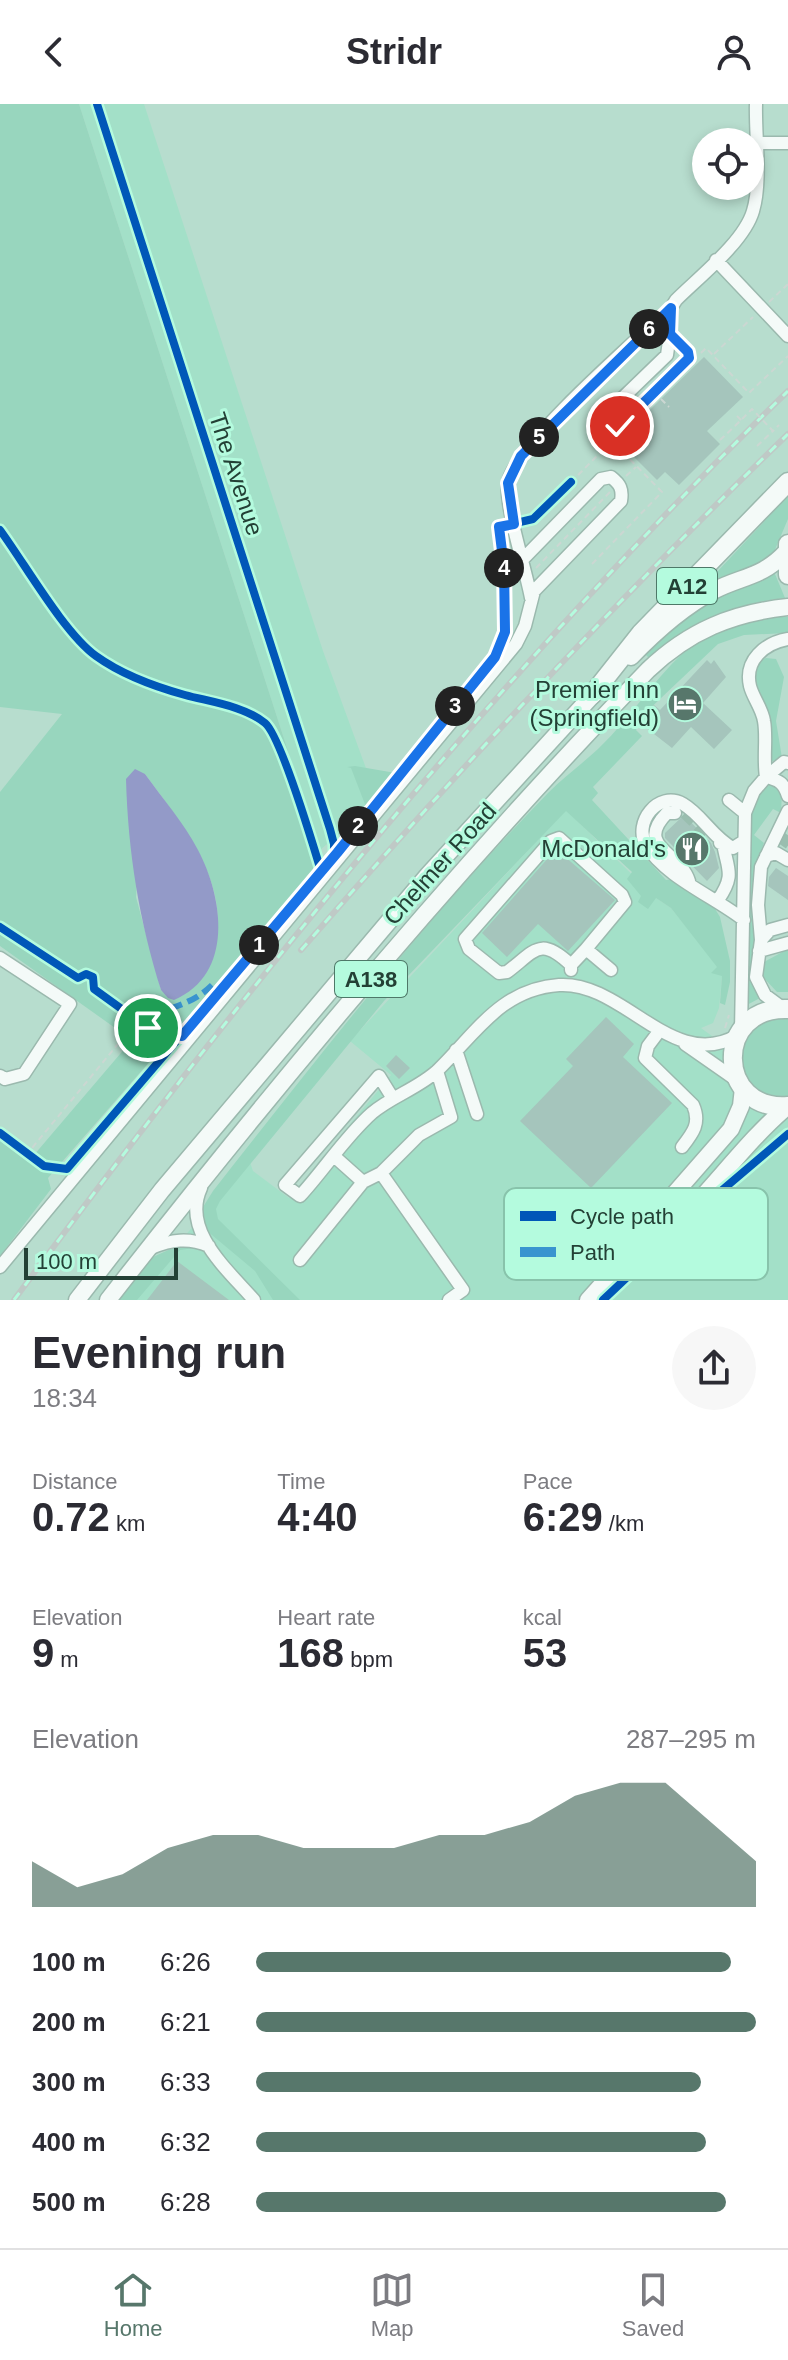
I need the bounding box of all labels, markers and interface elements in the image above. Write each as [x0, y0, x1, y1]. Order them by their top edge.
icon: back [32, 30, 76, 74]
icon: person [712, 30, 756, 74]
text: Stridr [346, 31, 442, 72]
map controls [692, 128, 764, 200]
button: locate [692, 128, 764, 200]
pin: 6 [629, 309, 669, 349]
text: 6 [643, 316, 655, 341]
pin [586, 392, 654, 460]
icon: check [598, 404, 642, 448]
street label: The Avenue [204, 409, 269, 539]
pin: 5 [519, 417, 559, 457]
text: 5 [533, 424, 545, 449]
pin: 4 [484, 548, 524, 588]
text: 4 [498, 555, 510, 580]
road number: A12 [657, 568, 717, 604]
place label: Premier Inn (Springfield) [530, 676, 659, 731]
hotel icon: Premier Inn (Springfield) [666, 685, 704, 723]
pin: 3 [435, 686, 475, 726]
text: 3 [449, 693, 461, 718]
street label: Chelmer Road [378, 797, 501, 930]
pin: 2 [338, 806, 378, 846]
text: 2 [352, 813, 364, 838]
restaurant icon: McDonald's [673, 830, 711, 868]
place label: McDonald's [541, 835, 666, 862]
pin: 1 [239, 925, 279, 965]
text: 1 [253, 932, 265, 957]
road number: A138 [335, 961, 407, 997]
pin [114, 994, 182, 1062]
icon: arrive [126, 1006, 170, 1050]
legend [504, 1188, 768, 1280]
text: Cycle path [570, 1204, 674, 1229]
text: Path [570, 1240, 615, 1265]
scale bar [24, 1244, 178, 1280]
text: 100 m [36, 1249, 97, 1274]
button: share [672, 1326, 756, 1410]
text: Evening run [32, 1328, 286, 1377]
text: 18:34 [32, 1383, 97, 1413]
text: Distance [32, 1469, 118, 1494]
text: Time [277, 1469, 325, 1494]
text: Pace [523, 1469, 573, 1494]
text: 0.72 [32, 1495, 110, 1539]
text: 4:40 [277, 1495, 357, 1539]
text: 6:29 [523, 1495, 603, 1539]
text: km [110, 1511, 145, 1536]
text: /km [603, 1511, 644, 1536]
text: Elevation [32, 1605, 123, 1630]
text: Heart rate [277, 1605, 375, 1630]
text: kcal [523, 1605, 562, 1630]
text: 9 [32, 1631, 54, 1675]
text: 168 [277, 1631, 344, 1675]
text: 53 [523, 1631, 567, 1675]
text: m [54, 1647, 79, 1672]
text: bpm [344, 1647, 393, 1672]
text: Elevation [32, 1724, 139, 1754]
text: 287–295 m [626, 1724, 756, 1754]
text: 100 m [32, 1947, 106, 1977]
text: 6:26 [160, 1947, 211, 1977]
text: 200 m [32, 2007, 106, 2037]
text: 6:21 [160, 2007, 211, 2037]
text: 300 m [32, 2067, 106, 2097]
text: 6:33 [160, 2067, 211, 2097]
text: 400 m [32, 2127, 106, 2157]
text: 6:32 [160, 2127, 211, 2157]
text: 500 m [32, 2187, 106, 2217]
text: 6:28 [160, 2187, 211, 2217]
tab: Home [104, 2268, 163, 2342]
tab: Map [370, 2268, 414, 2342]
tab: Saved [622, 2268, 684, 2342]

